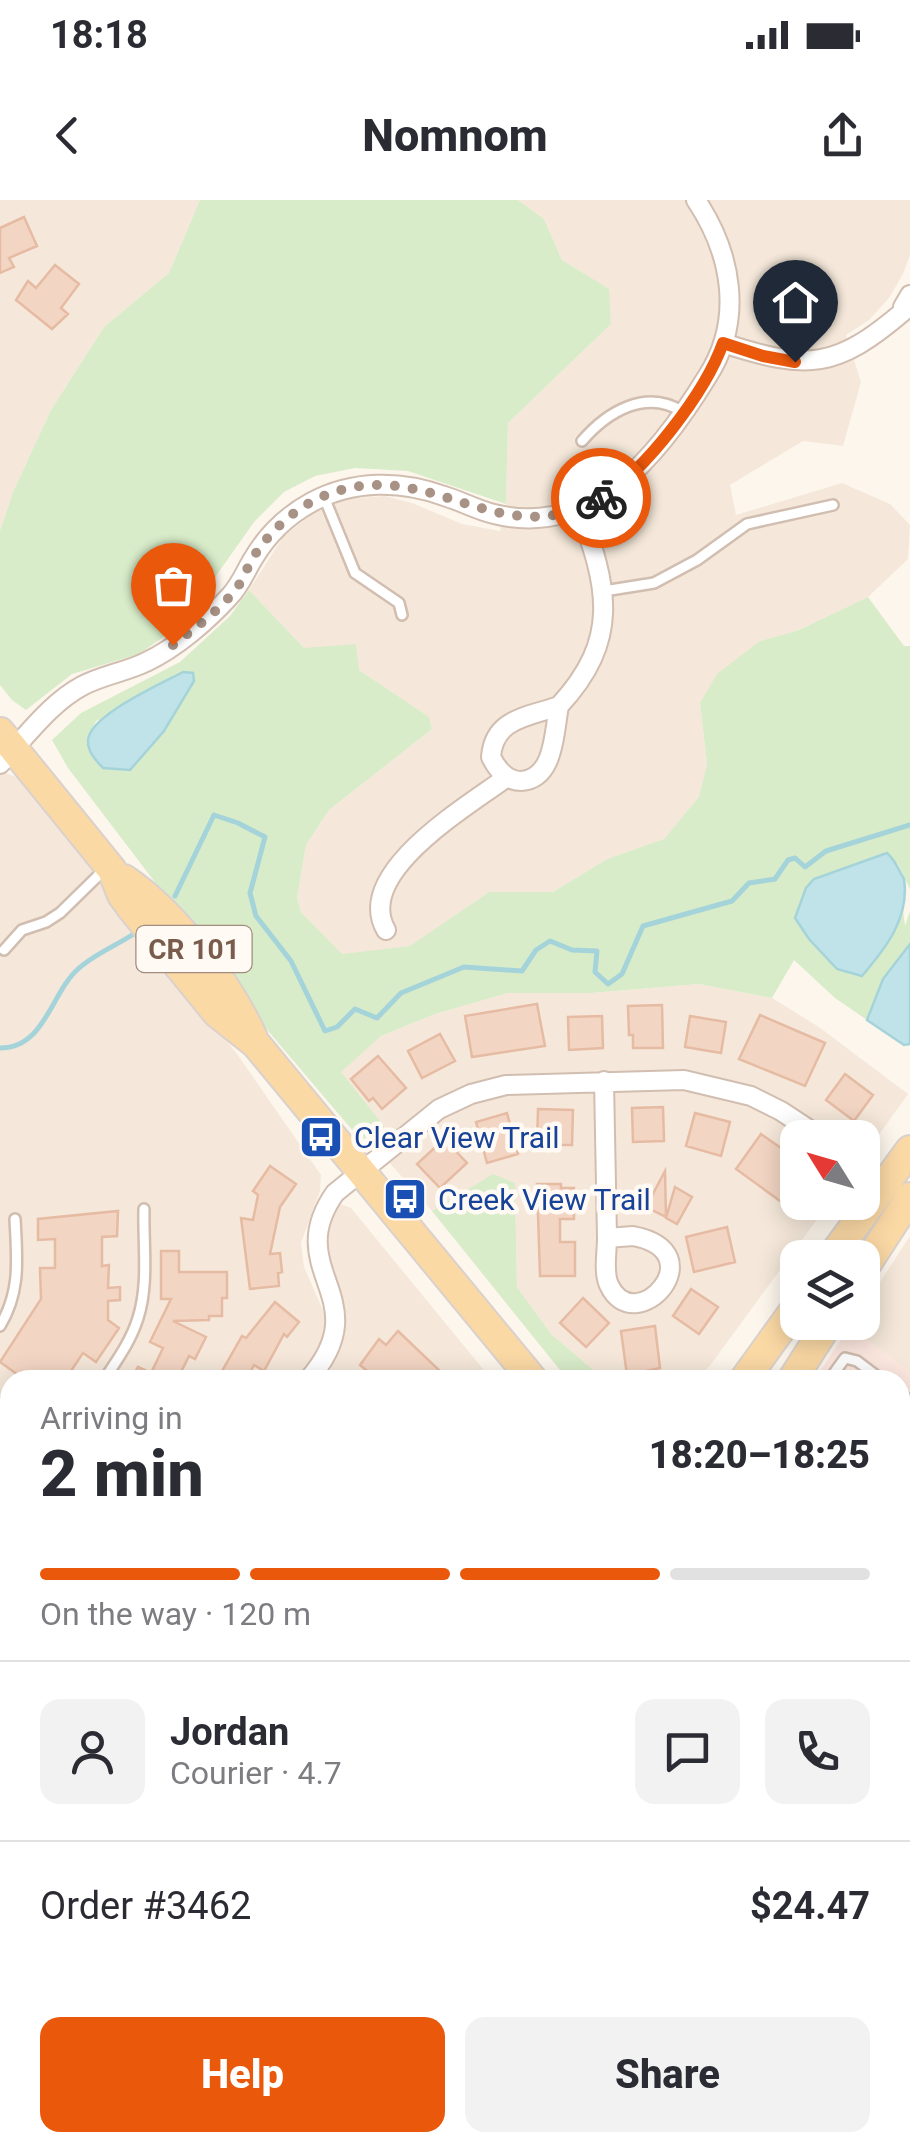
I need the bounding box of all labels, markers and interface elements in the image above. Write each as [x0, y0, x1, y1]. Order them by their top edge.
text: 18:18 [50, 13, 148, 57]
icon: back [40, 108, 95, 163]
icon: share [815, 108, 870, 163]
text: Nomnom [362, 109, 548, 162]
pin [753, 260, 838, 363]
icon: home [768, 275, 823, 330]
courier [551, 448, 651, 548]
icon: bike [574, 471, 629, 526]
pin [131, 543, 216, 646]
icon: bag [146, 558, 201, 613]
road number: CR 101 [136, 926, 252, 972]
bus stop icon: Clear View Trail [298, 1114, 344, 1160]
place label: Clear View Trail [354, 1120, 560, 1155]
north arrow [780, 1120, 880, 1220]
map controls [780, 1120, 880, 1340]
bus stop icon: Creek View Trail [382, 1176, 428, 1222]
place label: Creek View Trail [438, 1182, 651, 1217]
button: layers [780, 1240, 880, 1340]
text: Arriving in [40, 1399, 183, 1437]
text: 18:20–18:25 [649, 1433, 870, 1477]
text: 2 min [40, 1436, 204, 1512]
text: On the way · 120 m [40, 1595, 311, 1633]
button: person [40, 1699, 145, 1804]
button: chat [635, 1699, 740, 1804]
button: phone [765, 1699, 870, 1804]
text: Jordan [170, 1710, 289, 1754]
text: Courier · 4.7 [170, 1754, 342, 1792]
text: Order #3462 [40, 1884, 251, 1928]
text: $24.47 [750, 1884, 870, 1928]
button: Help [40, 2017, 445, 2132]
button: Share [465, 2017, 870, 2132]

